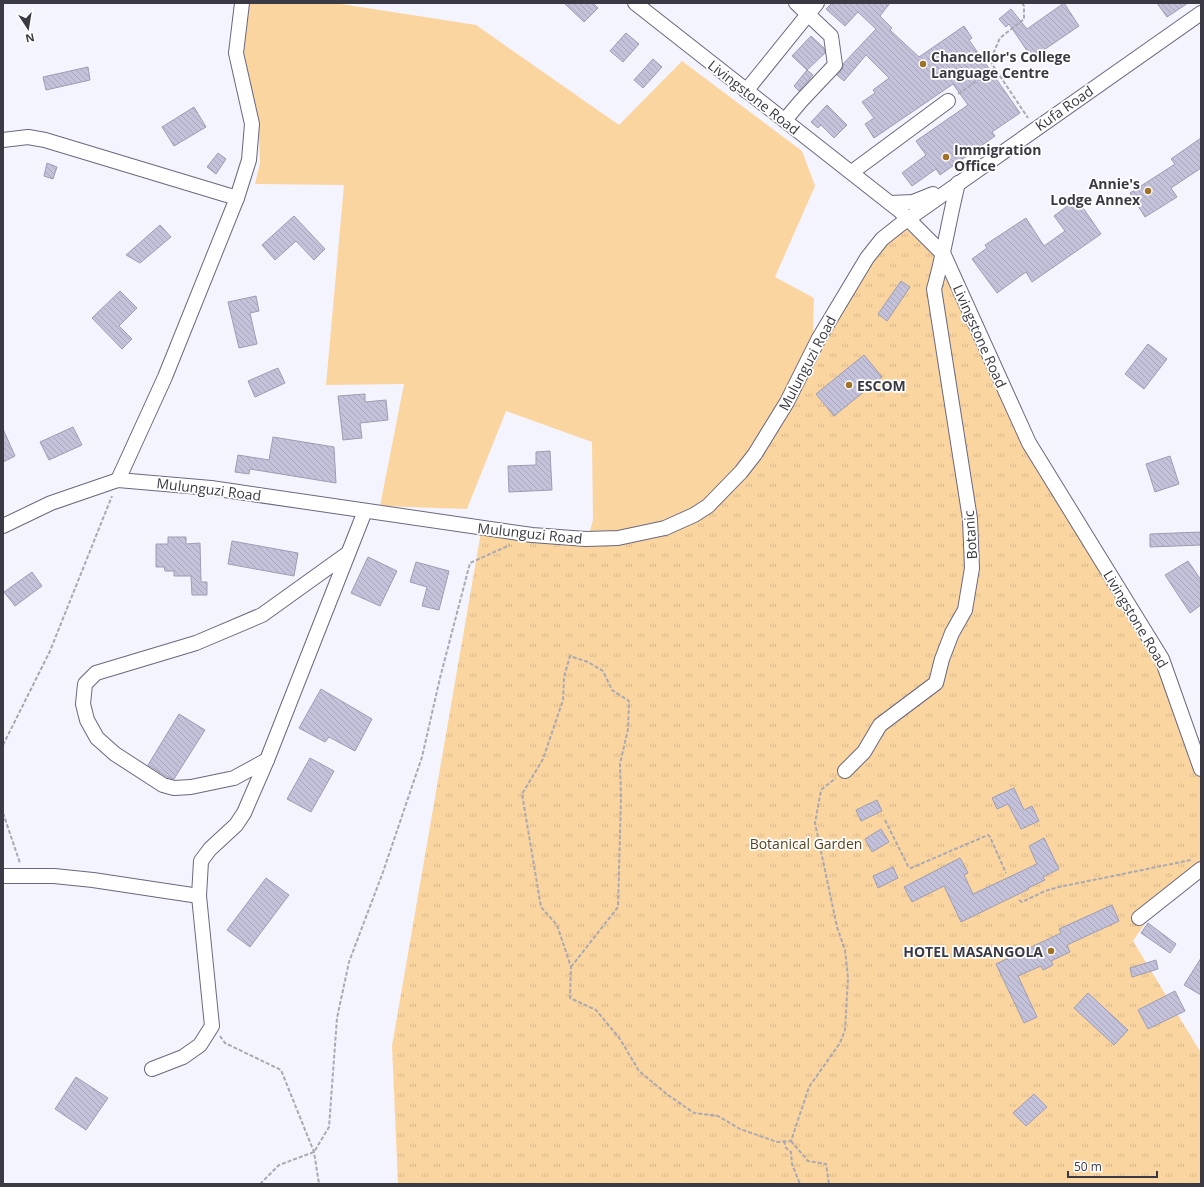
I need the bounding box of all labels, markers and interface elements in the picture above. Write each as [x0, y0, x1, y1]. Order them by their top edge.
north arrow [8, 8, 48, 48]
text: N [24, 30, 36, 47]
place label: Chancellor's College Language Centre [931, 47, 1071, 82]
street label: Livingstone Road [704, 55, 804, 139]
marker: Chancellor's College Language Centre [918, 59, 928, 69]
street label: Kufa Road [1031, 81, 1097, 135]
place label: Immigration Office [954, 140, 1041, 175]
marker: Immigration Office [941, 152, 951, 162]
place label: Annie's Lodge Annex [1050, 174, 1141, 209]
marker: Annie's Lodge Annex [1143, 186, 1153, 196]
street label: Livingstone Road [949, 281, 1011, 391]
street label: Mulunguzi Road [774, 312, 840, 414]
place label: ESCOM [857, 376, 906, 395]
marker: ESCOM [844, 380, 854, 390]
street label: Mulunguzi Road [156, 473, 262, 505]
street label: Botanic [959, 510, 981, 560]
street label: Mulunguzi Road [477, 518, 583, 548]
street label: Livingstone Road [1099, 566, 1173, 672]
park label: Botanical Garden [750, 834, 862, 853]
place label: HOTEL MASANGOLA [903, 942, 1043, 961]
marker: HOTEL MASANGOLA [1046, 946, 1056, 956]
scale bar [1068, 1153, 1157, 1179]
text: 50 m [1074, 1158, 1102, 1175]

